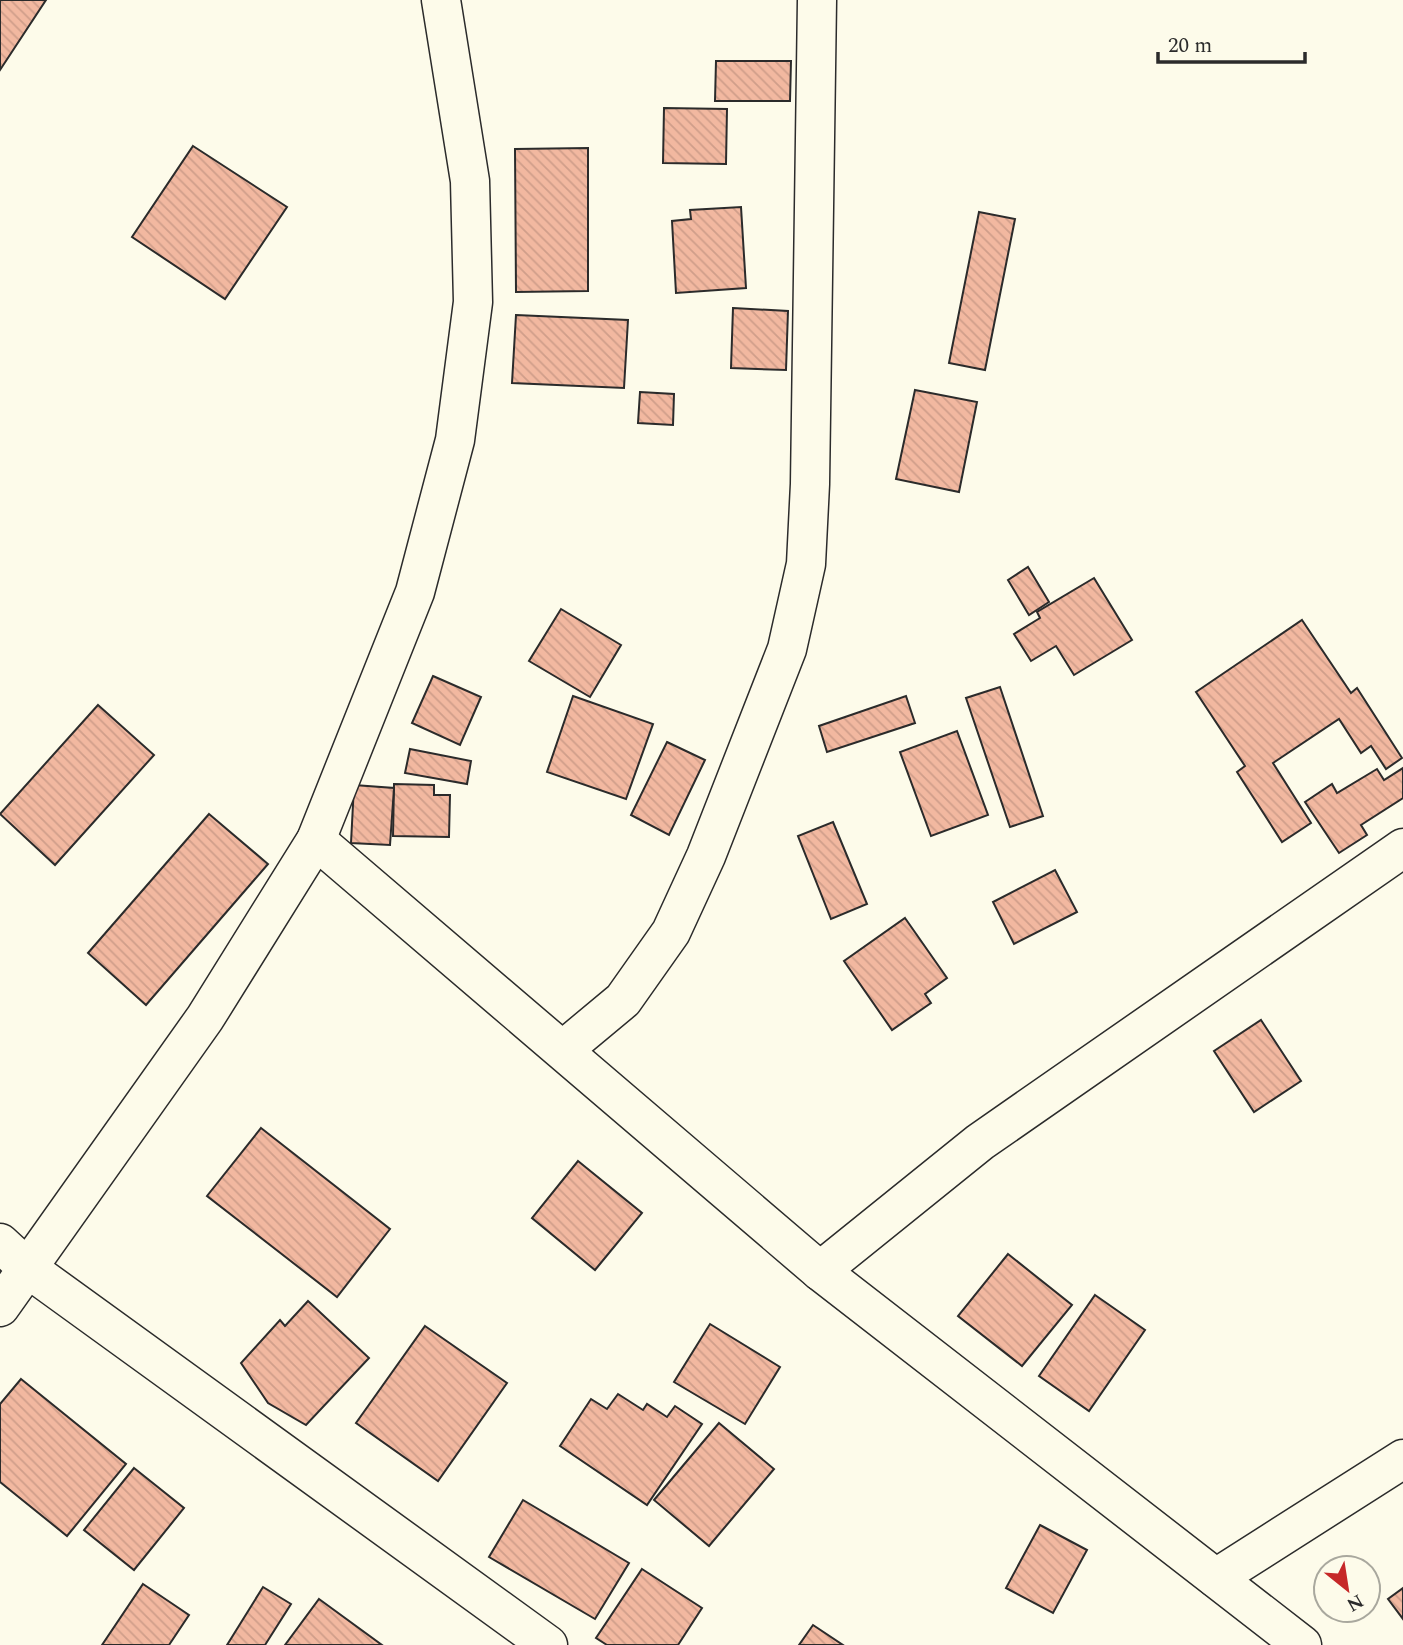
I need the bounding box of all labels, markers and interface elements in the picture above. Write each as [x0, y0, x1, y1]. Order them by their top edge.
scale bar [1158, 21, 1305, 65]
text: 20 m [1168, 30, 1212, 62]
north arrow [1312, 1554, 1382, 1624]
text: N [1341, 1586, 1369, 1619]

